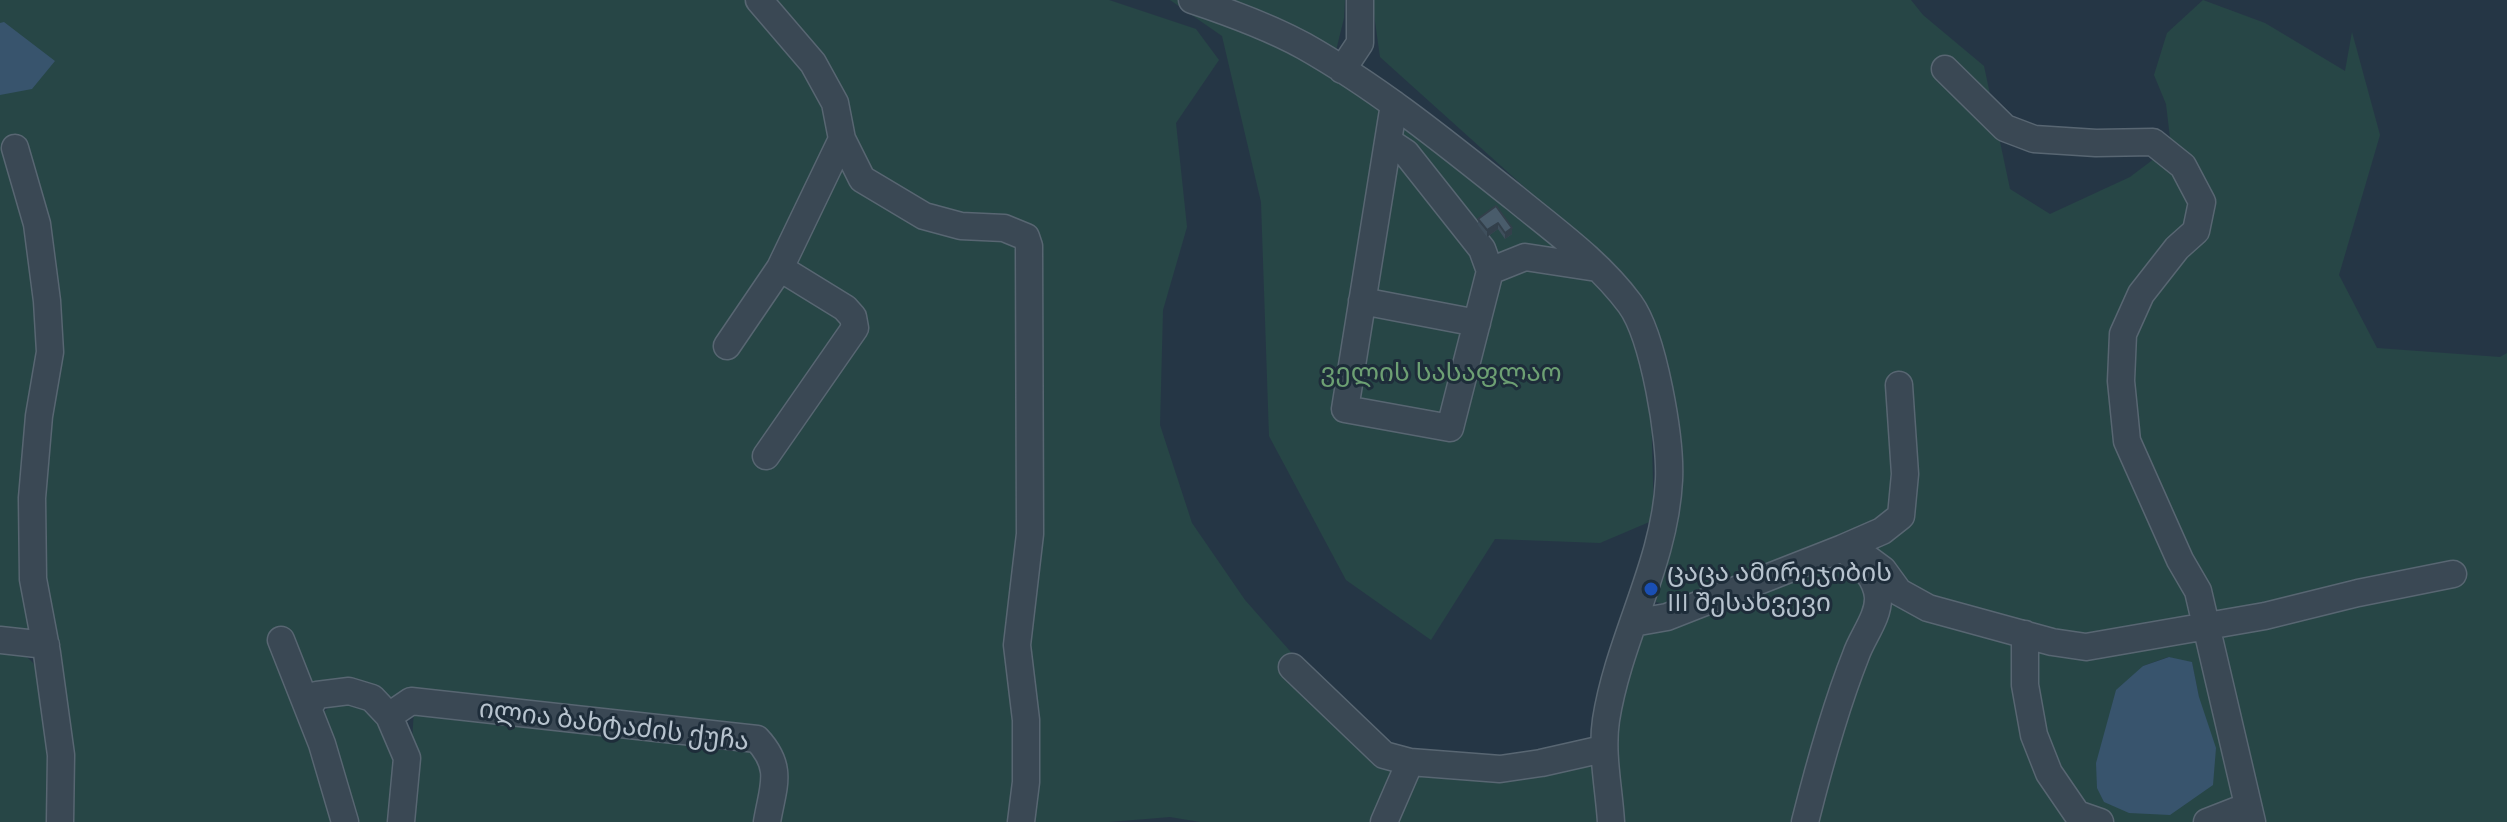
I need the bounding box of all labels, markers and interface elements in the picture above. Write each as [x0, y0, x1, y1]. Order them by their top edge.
park label: ველის სასაფლაო [1320, 358, 1562, 390]
place label: ცაცა ამირეჯიბის III შესახვევი [1667, 558, 1892, 620]
marker: ცაცა ამირეჯიბის III შესახვევი [1642, 580, 1660, 598]
street label: ილია ბახტაძის ქუჩა [477, 694, 751, 758]

